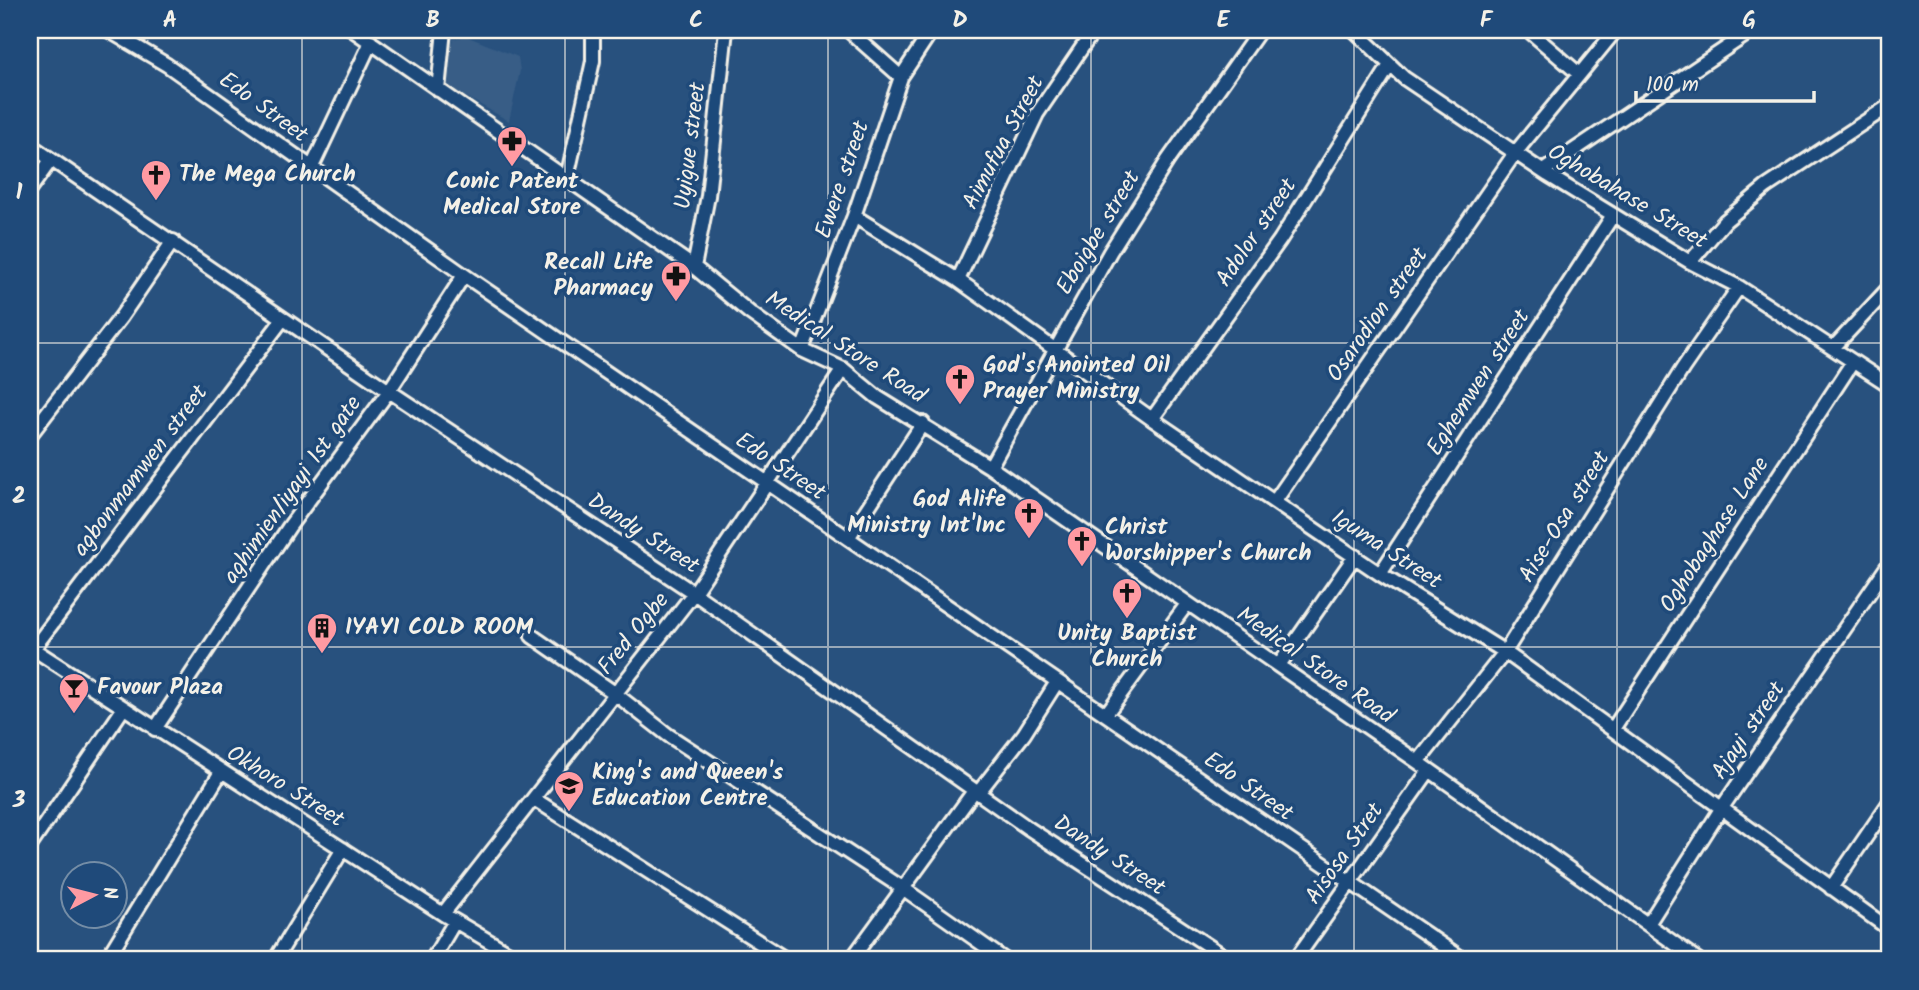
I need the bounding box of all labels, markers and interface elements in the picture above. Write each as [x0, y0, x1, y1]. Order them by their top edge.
text: A [163, 3, 177, 39]
text: B [426, 3, 440, 39]
text: C [689, 3, 703, 39]
text: D [952, 3, 968, 39]
text: E [1217, 3, 1231, 39]
text: F [1480, 3, 1494, 39]
text: G [1742, 3, 1756, 39]
scale bar [1636, 60, 1814, 104]
street label: Edo Street [211, 63, 316, 153]
street label: Aimufua Street [954, 69, 1055, 216]
text: 100 m [1646, 69, 1699, 102]
street label: Uyigue street [665, 79, 717, 211]
street label: Ewere street [806, 115, 880, 244]
pharmacy icon: Conic Patent Medical Store [495, 124, 529, 168]
street label: Oghobahase Street [1540, 135, 1715, 260]
place label: The Mega Church [179, 157, 356, 193]
church icon: The Mega Church [139, 158, 173, 202]
street label: Eboigbe street [1048, 163, 1151, 302]
place label: Conic Patent Medical Store [443, 164, 581, 226]
street label: Adolor street [1207, 170, 1307, 295]
text: 1 [16, 175, 23, 211]
street label: Osarodion street [1318, 239, 1439, 390]
place label: Recall Life Pharmacy [544, 245, 653, 307]
pharmacy icon: Recall Life Pharmacy [659, 259, 693, 303]
street label: Medical Store Road [757, 282, 933, 414]
street label: Eghemwen street [1418, 302, 1541, 464]
place label: God's Anointed Oil Prayer Ministry [983, 348, 1171, 410]
church icon: God's Anointed Oil Prayer Ministry [943, 362, 977, 406]
street label: agbonmamwen street [64, 377, 218, 565]
street label: aghimien/iyayi 1st gate [214, 388, 372, 592]
street label: Edo Street [727, 423, 834, 511]
street label: Aise-Osa street [1510, 443, 1621, 590]
street label: Oghobaghase Lane [1651, 450, 1779, 620]
text: 2 [12, 479, 26, 515]
place label: God Alife Ministry Int'Inc [847, 482, 1006, 544]
street label: Dandy Street [580, 484, 707, 584]
church icon: God Alife Ministry Int'Inc [1012, 496, 1046, 540]
street label: Iguma Street [1323, 501, 1449, 600]
place label: Christ Worshipper's Church [1105, 510, 1311, 572]
church icon: Christ Worshipper's Church [1065, 524, 1099, 568]
church icon: Unity Baptist Church [1110, 576, 1144, 620]
street label: Fred Ogbe [589, 585, 679, 683]
street label: Medical Store Road [1228, 598, 1402, 734]
place label: IYAYI COLD ROOM [345, 610, 534, 646]
building icon: IYAYI COLD ROOM [305, 611, 339, 655]
place label: Unity Baptist Church [1057, 616, 1197, 678]
place label: Favour Plaza [97, 670, 223, 706]
bar icon: Favour Plaza [57, 671, 91, 715]
street label: Ajayi street [1703, 674, 1796, 787]
street label: Okhoro Street [219, 736, 352, 838]
street label: Edo Street [1196, 743, 1301, 832]
place label: King's and Queen's Education Centre [592, 755, 784, 817]
school or university icon: King's and Queen's Education Centre [552, 769, 586, 813]
text: 3 [12, 783, 26, 819]
street label: Aisosa Stret [1297, 795, 1394, 912]
street label: Dandy Street [1046, 806, 1173, 906]
north arrow [60, 860, 130, 930]
text: N [93, 885, 125, 901]

